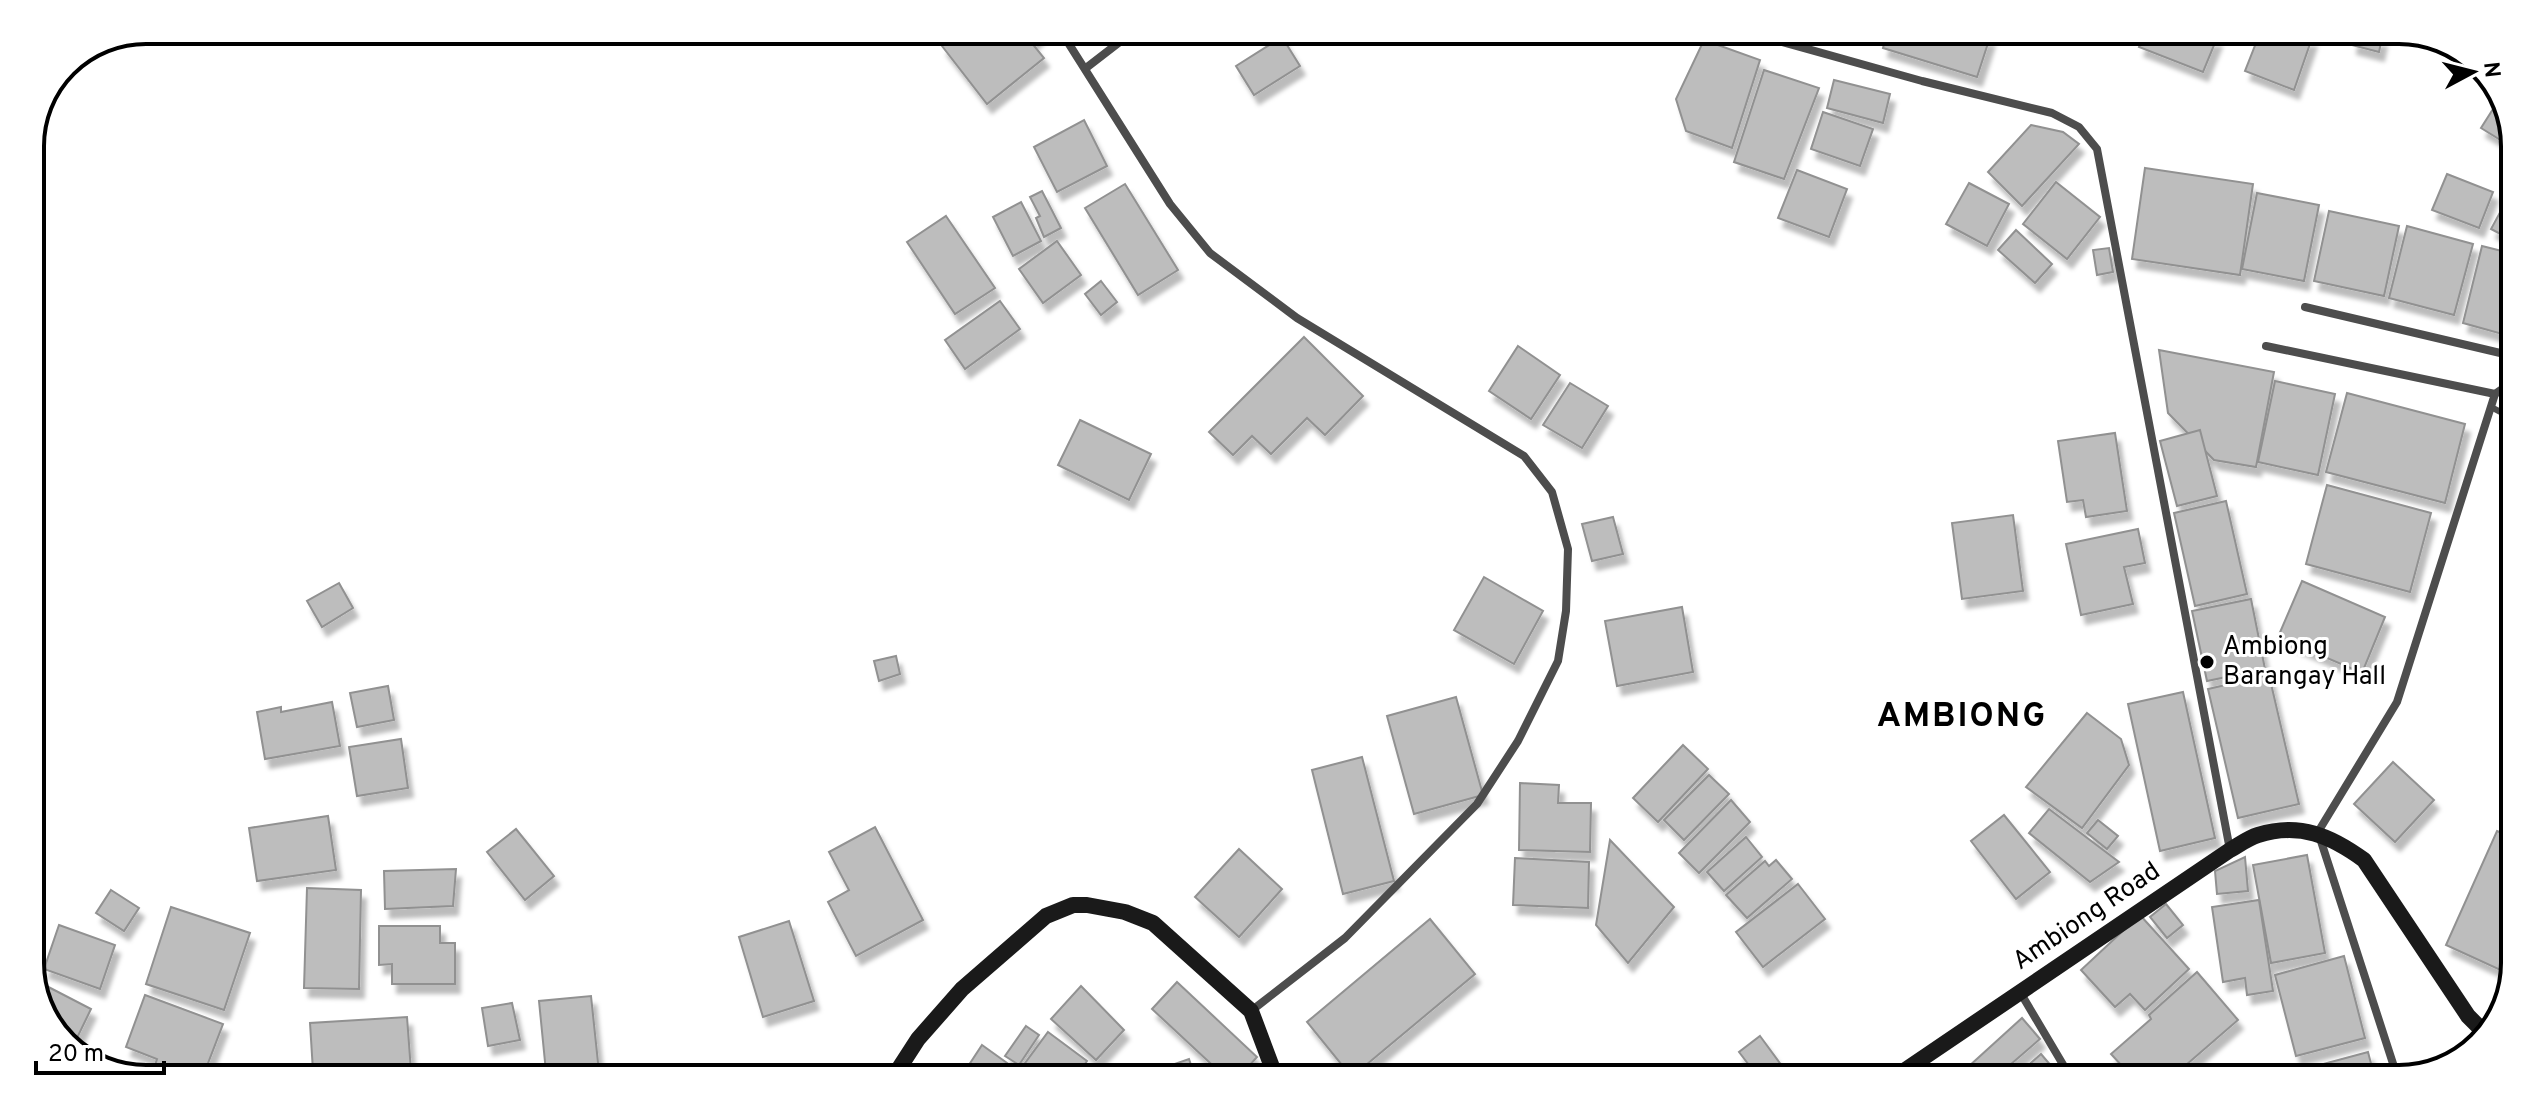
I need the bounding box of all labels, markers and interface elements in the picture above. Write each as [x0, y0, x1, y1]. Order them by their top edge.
north arrow [2433, 32, 2513, 112]
text: N [2476, 60, 2505, 79]
place label: Ambiong Barangay Hall [2223, 631, 2386, 694]
marker: Ambiong Barangay Hall [2198, 653, 2216, 671]
district label: AMBIONG [1877, 696, 2047, 739]
street label: Ambiong Road [2007, 855, 2167, 979]
scale bar [36, 1025, 164, 1075]
text: 20 m [48, 1040, 104, 1070]

